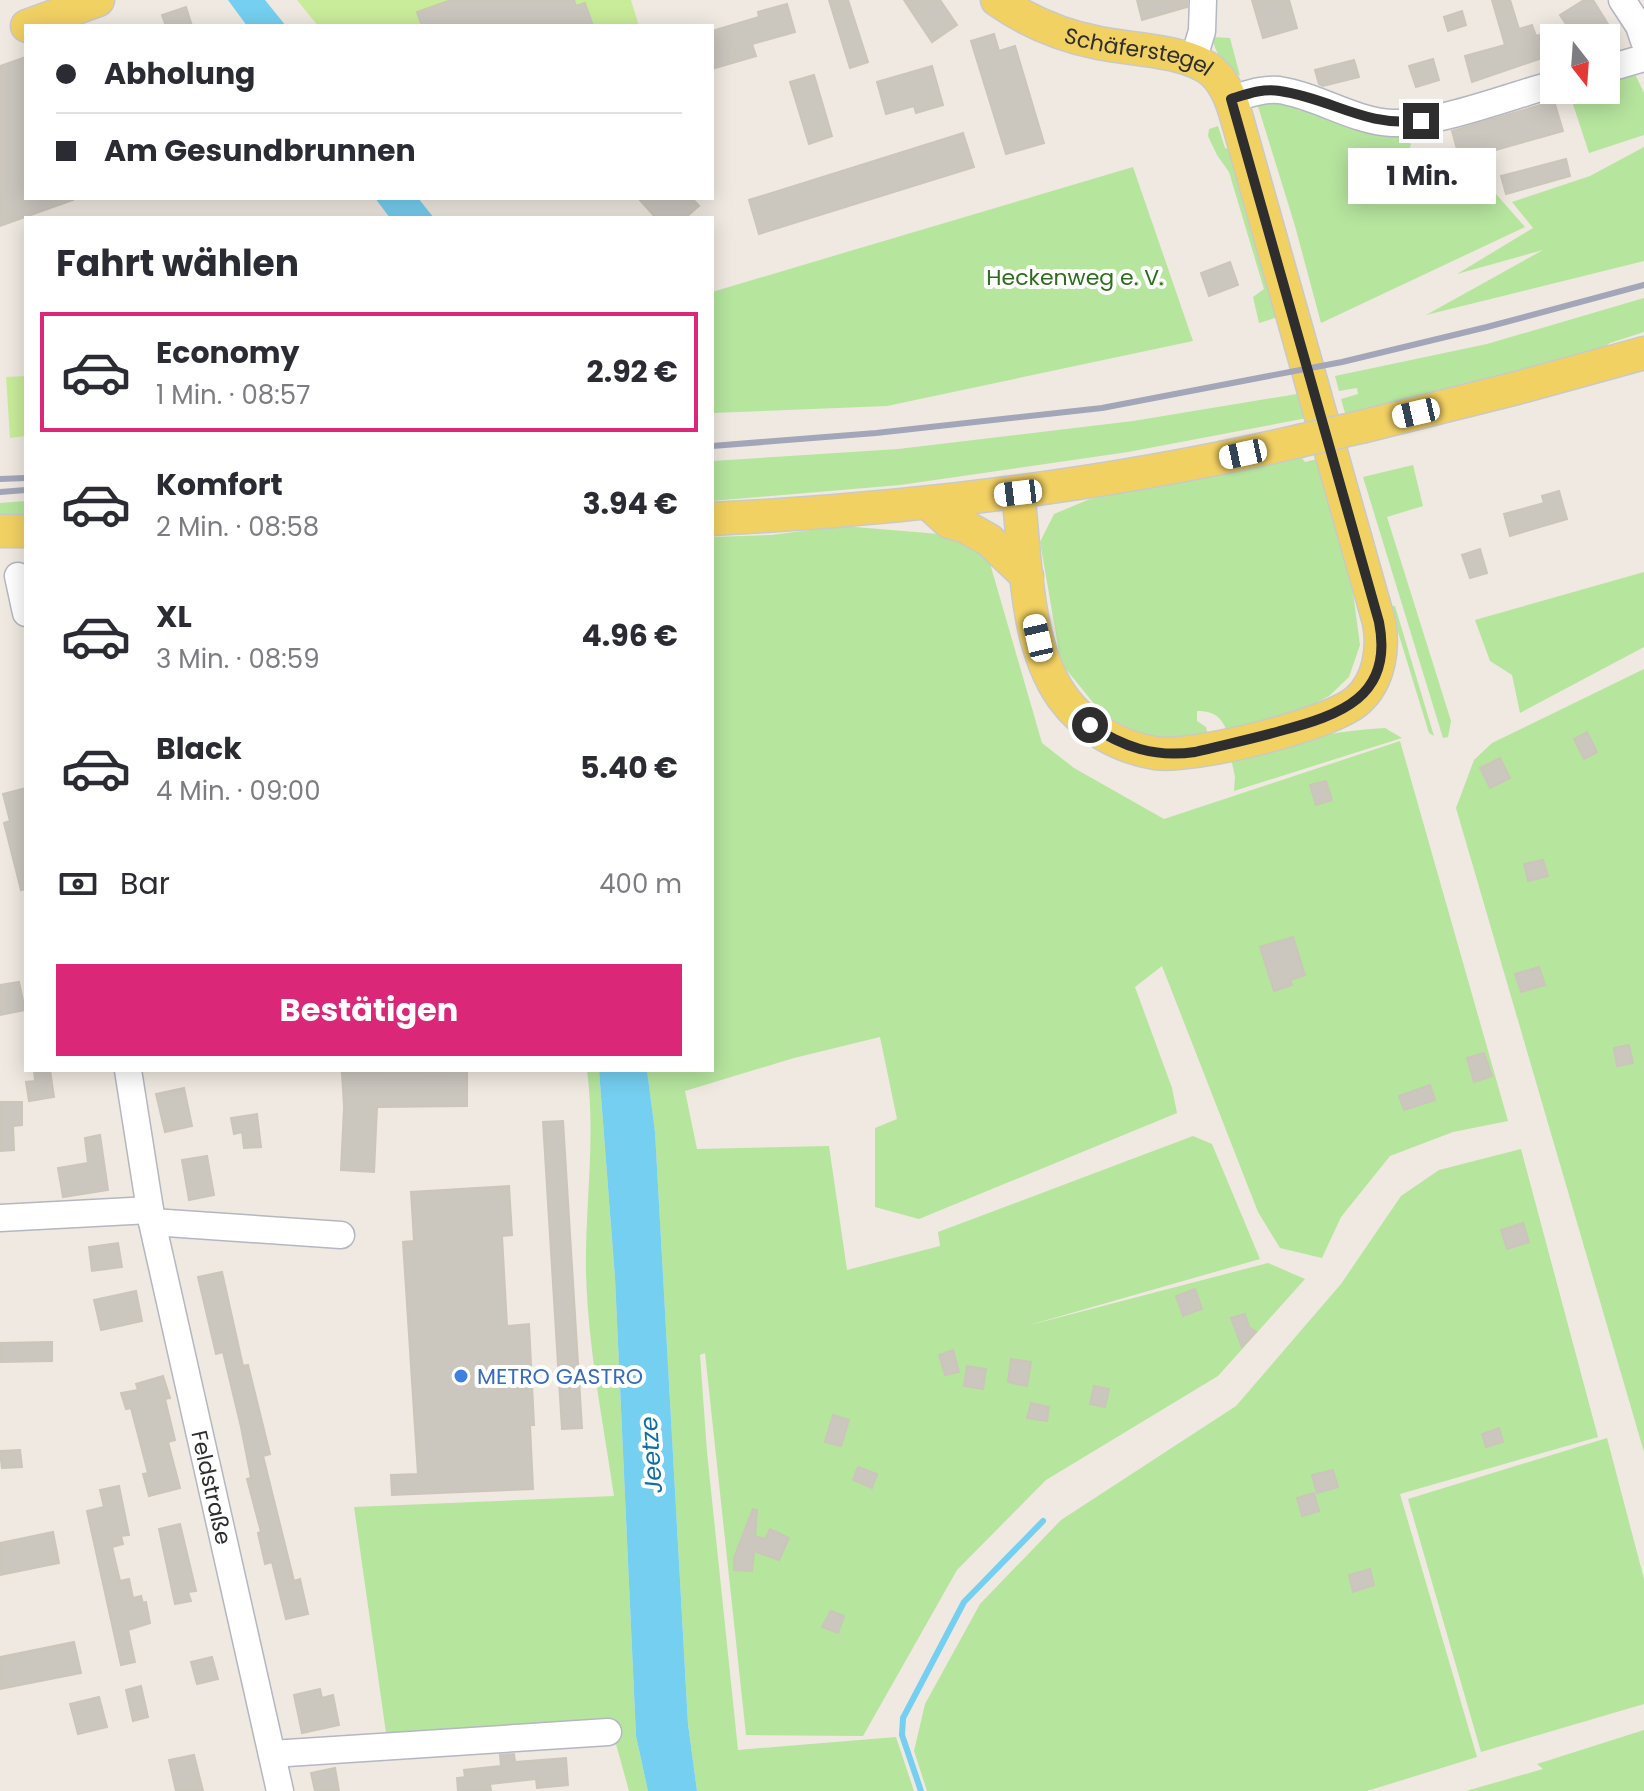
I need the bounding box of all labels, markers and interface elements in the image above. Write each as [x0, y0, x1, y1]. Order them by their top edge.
street label: Schäferstegel [1060, 19, 1220, 83]
north arrow [1540, 24, 1620, 104]
map controls [1540, 24, 1620, 104]
text: Abholung [104, 52, 255, 95]
route end [1403, 103, 1439, 139]
text: Am Gesundbrunnen [104, 129, 416, 172]
callout: 1 Min. [1347, 149, 1495, 205]
text: 1 Min. [1386, 158, 1458, 194]
text: Fahrt wählen [56, 238, 299, 289]
park label: Heckenweg e. V. [986, 262, 1164, 293]
text: Economy [156, 331, 300, 374]
icon: car [60, 336, 132, 408]
text: 2.92 € [587, 350, 678, 393]
text: 1 Min. · 08:57 [156, 377, 310, 413]
car [1390, 396, 1442, 430]
car [1217, 437, 1269, 471]
text: Komfort [156, 463, 283, 506]
icon: car [60, 468, 132, 540]
car [993, 478, 1043, 508]
text: 3.94 € [582, 482, 678, 525]
text: 2 Min. · 08:58 [156, 509, 319, 545]
text: XL [156, 595, 192, 638]
icon: car [60, 600, 132, 672]
car [1021, 612, 1055, 664]
text: 4.96 € [581, 614, 678, 657]
text: 3 Min. · 08:59 [156, 641, 320, 677]
route start [1072, 707, 1108, 743]
text: Black [156, 727, 242, 770]
icon: car [60, 732, 132, 804]
text: 5.40 € [580, 746, 678, 789]
text: 4 Min. · 09:00 [156, 773, 320, 809]
icon: cash [56, 862, 100, 906]
text: Bar [120, 862, 170, 905]
text: 400 m [599, 866, 682, 902]
button: Bestätigen [56, 964, 682, 1056]
place label: METRO GASTRO [477, 1361, 643, 1392]
marker: METRO GASTRO [452, 1367, 470, 1385]
water label: Jeetze [632, 1415, 670, 1495]
street label: Feldstraße [184, 1427, 240, 1548]

